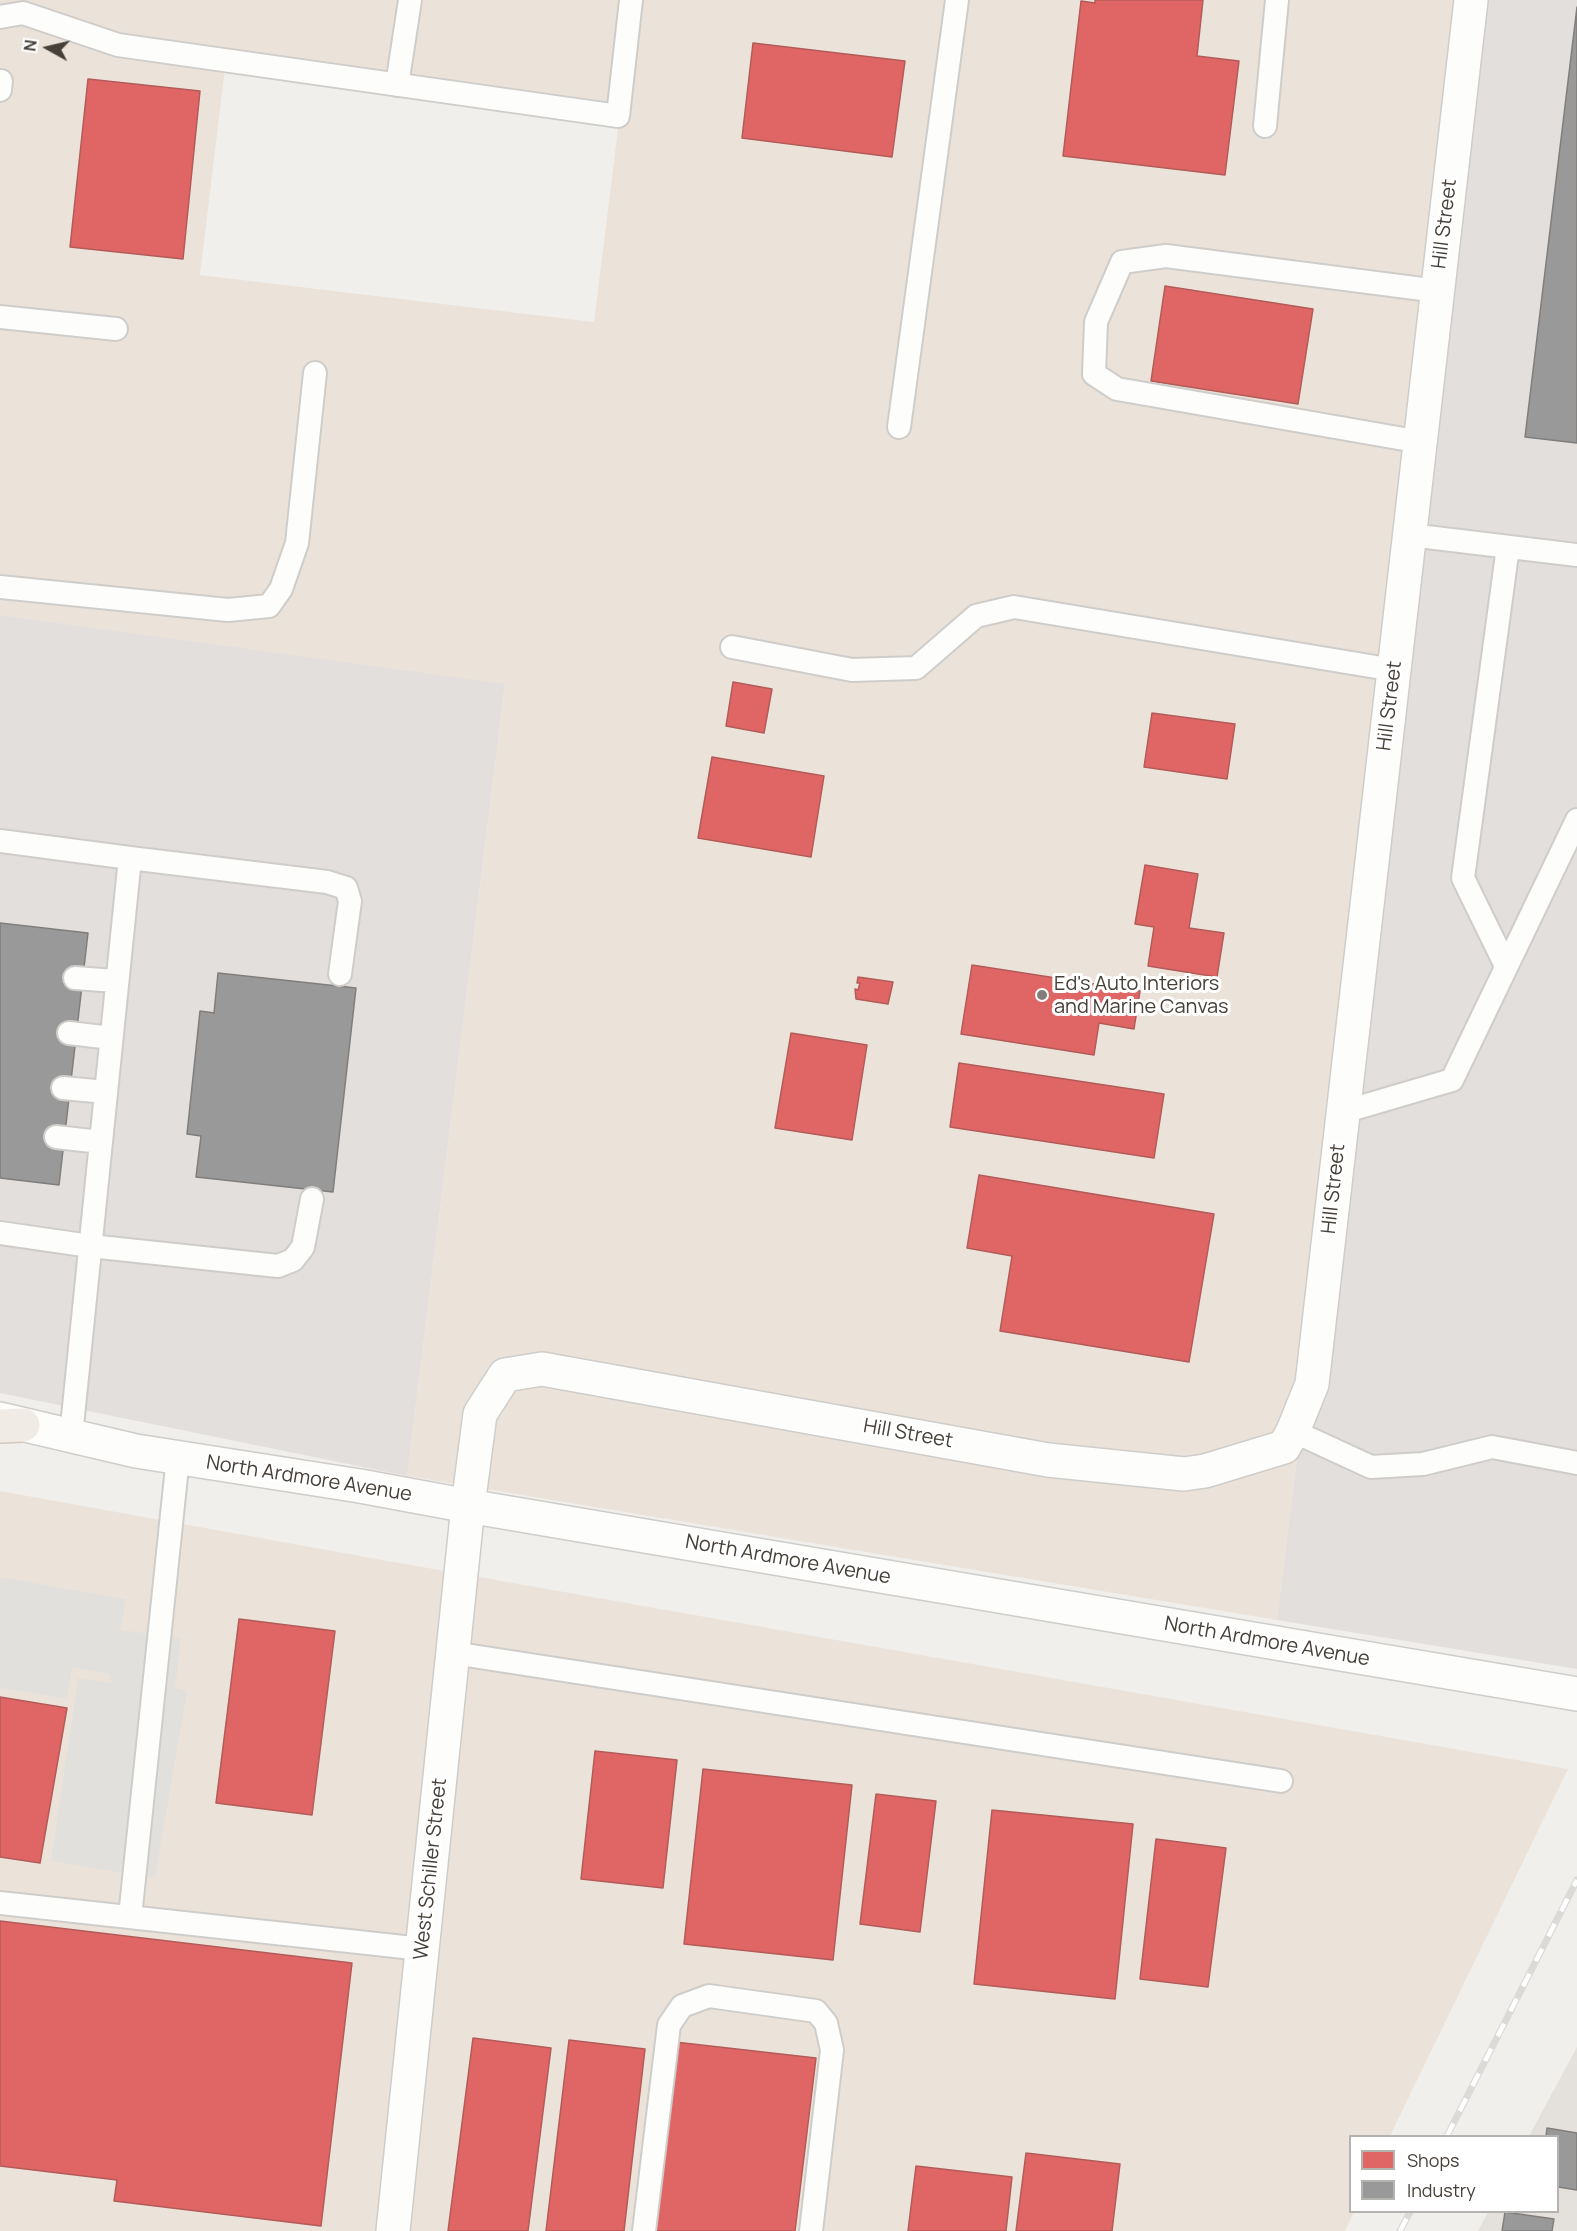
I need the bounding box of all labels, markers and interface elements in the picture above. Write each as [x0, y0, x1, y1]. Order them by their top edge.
north arrow [18, 18, 78, 78]
text: N [18, 38, 42, 53]
street label: Hill Street [1428, 178, 1462, 270]
street label: Hill Street [1373, 660, 1407, 752]
place label: Ed's Auto Interiors and Marine Canvas [1054, 972, 1229, 1019]
marker: Ed's Auto Interiors and Marine Canvas [1035, 988, 1049, 1002]
street label: Hill Street [1317, 1143, 1351, 1235]
street label: Hill Street [861, 1414, 955, 1454]
street label: North Ardmore Avenue [204, 1451, 414, 1507]
street label: North Ardmore Avenue [683, 1530, 893, 1590]
street label: North Ardmore Avenue [1162, 1612, 1372, 1672]
street label: West Schiller Street [410, 1777, 452, 1961]
legend [1349, 2135, 1559, 2213]
text: Shops [1407, 2148, 1459, 2172]
text: Industry [1407, 2178, 1476, 2202]

